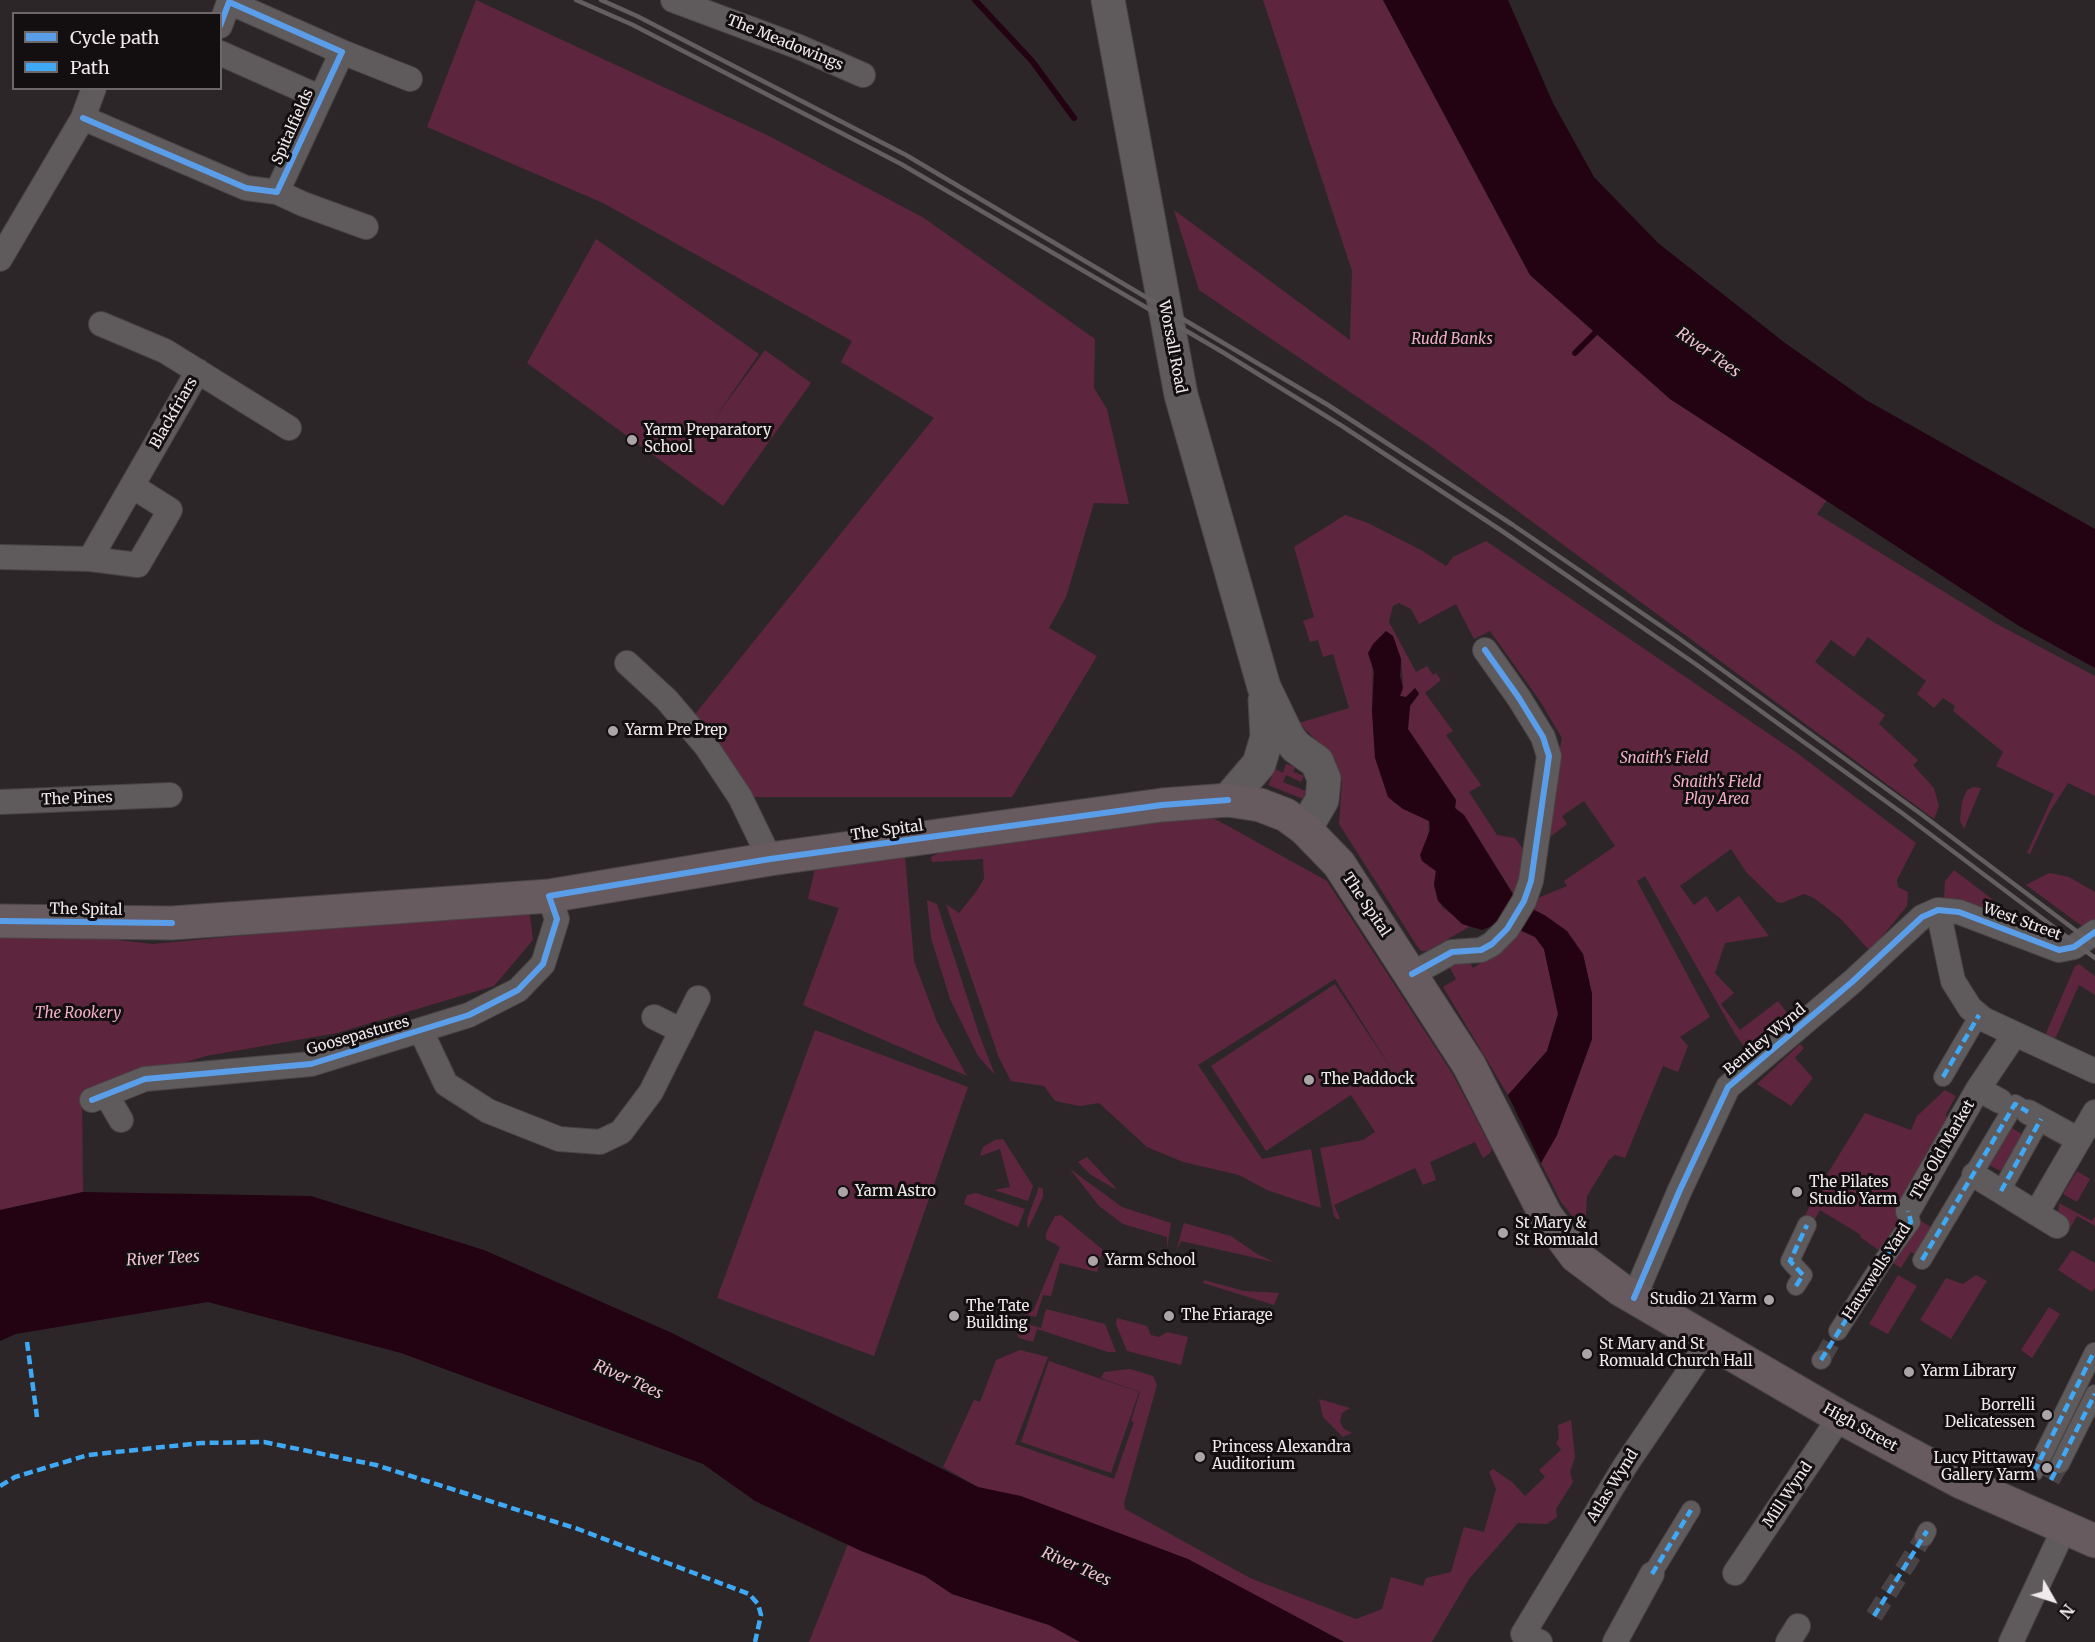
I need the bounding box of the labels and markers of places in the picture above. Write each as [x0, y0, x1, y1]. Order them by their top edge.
place label: Yarm Preparatory School [644, 422, 772, 457]
marker: Yarm Preparatory School [625, 433, 639, 447]
place label: Yarm Pre Prep [625, 722, 727, 740]
marker: Yarm Pre Prep [606, 724, 620, 738]
place label: The Paddock [1321, 1071, 1415, 1089]
marker: The Paddock [1302, 1073, 1316, 1087]
place label: The Pilates Studio Yarm [1809, 1174, 1897, 1209]
place label: Yarm Astro [855, 1183, 936, 1201]
marker: Yarm Astro [836, 1185, 850, 1199]
marker: The Pilates Studio Yarm [1790, 1185, 1804, 1199]
place label: St Mary & St Romuald [1515, 1215, 1598, 1250]
marker: St Mary & St Romuald [1496, 1226, 1510, 1240]
place label: Yarm School [1105, 1252, 1196, 1270]
marker: Yarm School [1086, 1254, 1100, 1268]
place label: Studio 21 Yarm [1650, 1291, 1757, 1309]
marker: Studio 21 Yarm [1762, 1293, 1776, 1307]
place label: The Tate Building [966, 1298, 1029, 1333]
place label: The Friarage [1181, 1307, 1273, 1325]
marker: The Tate Building [947, 1309, 961, 1323]
marker: The Friarage [1162, 1309, 1176, 1323]
place label: St Mary and St Romuald Church Hall [1599, 1336, 1753, 1371]
marker: St Mary and St Romuald Church Hall [1580, 1347, 1594, 1361]
place label: Yarm Library [1921, 1363, 2016, 1381]
marker: Yarm Library [1902, 1365, 1916, 1379]
place label: Borrelli Delicatessen [1945, 1397, 2035, 1432]
marker: Borrelli Delicatessen [2040, 1408, 2054, 1422]
place label: Princess Alexandra Auditorium [1212, 1439, 1351, 1474]
marker: Princess Alexandra Auditorium [1193, 1450, 1207, 1464]
place label: Lucy Pittaway Gallery Yarm [1933, 1450, 2035, 1485]
marker: Lucy Pittaway Gallery Yarm [2040, 1461, 2054, 1475]

